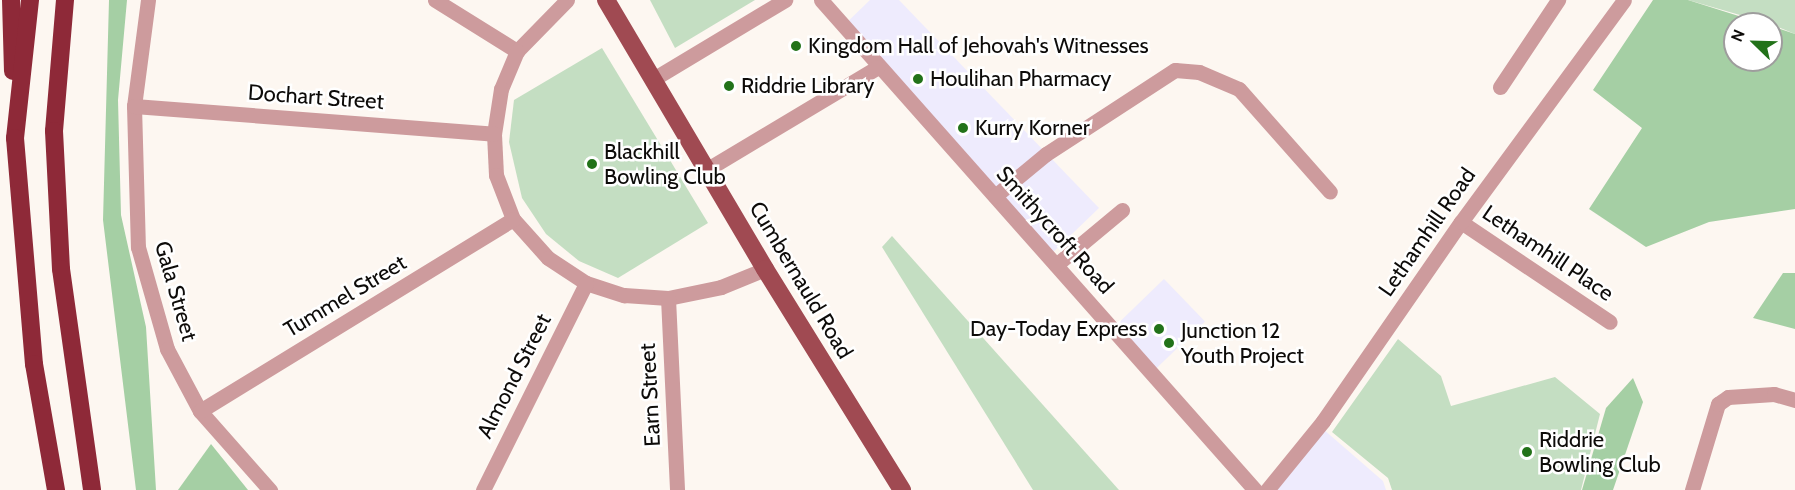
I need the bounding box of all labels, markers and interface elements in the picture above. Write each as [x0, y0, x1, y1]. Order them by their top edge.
north arrow [1723, 12, 1783, 72]
text: N [1727, 27, 1749, 44]
place label: Kingdom Hall of Jehovah's Witnesses [808, 33, 1149, 59]
marker: Kingdom Hall of Jehovah's Witnesses [789, 39, 803, 53]
place label: Houlihan Pharmacy [930, 66, 1111, 92]
marker: Houlihan Pharmacy [911, 72, 925, 86]
place label: Riddrie Library [741, 73, 874, 99]
street label: Dochart Street [247, 79, 385, 115]
marker: Riddrie Library [722, 79, 736, 93]
place label: Kurry Korner [975, 115, 1090, 141]
marker: Kurry Korner [956, 121, 970, 135]
place label: Blackhill Bowling Club [604, 138, 726, 190]
marker: Blackhill Bowling Club [585, 157, 599, 171]
street label: Smithycroft Road [991, 161, 1119, 299]
street label: Lethamhill Road [1373, 163, 1481, 301]
street label: Cumbernauld Road [744, 197, 858, 363]
street label: Lethamhill Place [1477, 199, 1619, 307]
street label: Gala Street [149, 238, 203, 344]
street label: Tummel Street [279, 249, 411, 343]
street label: Almond Street [471, 309, 557, 443]
place label: Day-Today Express [970, 316, 1147, 342]
place label: Junction 12 Youth Project [1181, 317, 1304, 368]
marker: Day-Today Express [1152, 322, 1166, 336]
marker: Junction 12 Youth Project [1162, 336, 1176, 350]
street label: Earn Street [634, 343, 666, 447]
place label: Riddrie Bowling Club [1539, 426, 1661, 478]
marker: Riddrie Bowling Club [1520, 445, 1534, 459]

